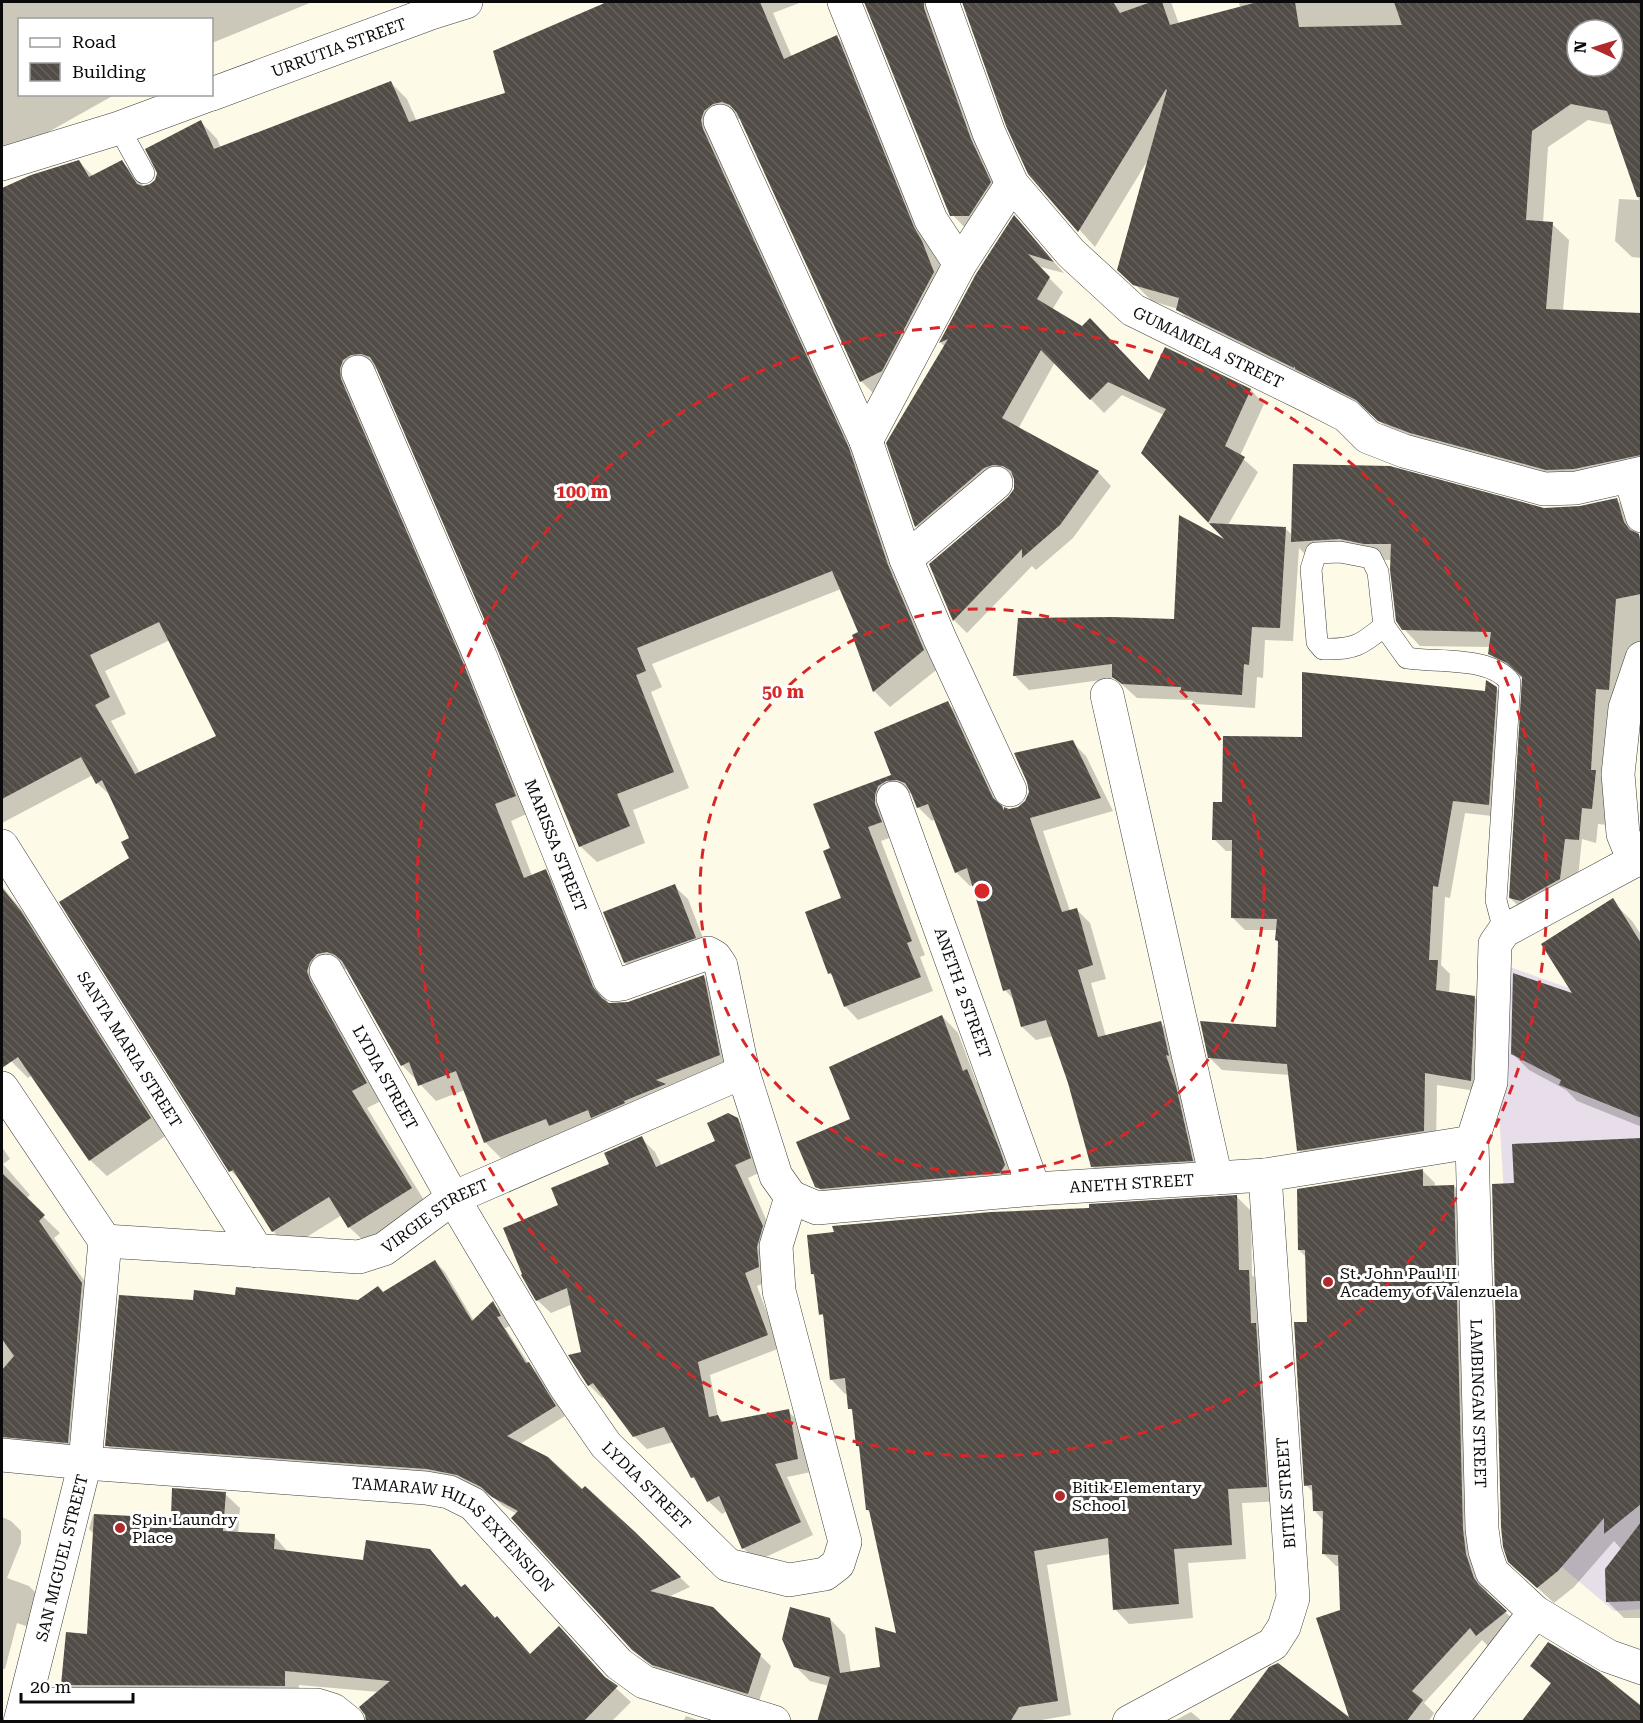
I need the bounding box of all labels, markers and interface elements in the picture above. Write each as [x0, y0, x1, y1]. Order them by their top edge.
street label: URRUTIA STREET [269, 13, 409, 81]
legend [18, 18, 213, 96]
north arrow [1565, 18, 1625, 78]
text: Road [72, 31, 117, 52]
text: N [1571, 40, 1590, 54]
text: Building [72, 61, 146, 82]
street label: GUMAMELA STREET [1130, 302, 1287, 392]
text: 100 m [556, 481, 609, 502]
text: 50 m [762, 681, 805, 702]
street label: MARISSA STREET [521, 776, 591, 914]
centre of rings [972, 881, 992, 901]
street label: ANETH 2 STREET [931, 925, 996, 1061]
street label: SANTA MARIA STREET [74, 968, 186, 1131]
street label: LYDIA STREET [349, 1022, 422, 1133]
street label: ANETH STREET [1069, 1170, 1195, 1196]
street label: VIRGIE STREET [378, 1174, 491, 1257]
place label: St. John Paul II Academy of Valenzuela [1340, 1264, 1518, 1301]
marker: St. John Paul II Academy of Valenzuela [1321, 1275, 1335, 1289]
street label: LAMBINGAN STREET [1467, 1319, 1490, 1489]
street label: BITIK STREET [1273, 1436, 1299, 1549]
street label: LYDIA STREET [599, 1438, 695, 1533]
street label: SAN MIGUEL STREET [32, 1472, 92, 1643]
street label: TAMARAW HILLS EXTENSION [351, 1473, 558, 1596]
place label: Bitik Elementary School [1072, 1478, 1202, 1515]
marker: Bitik Elementary School [1053, 1489, 1067, 1503]
place label: Spin Laundry Place [132, 1510, 238, 1547]
marker: Spin Laundry Place [113, 1521, 127, 1535]
scale bar [21, 1666, 134, 1704]
text: 20 m [30, 1676, 71, 1697]

